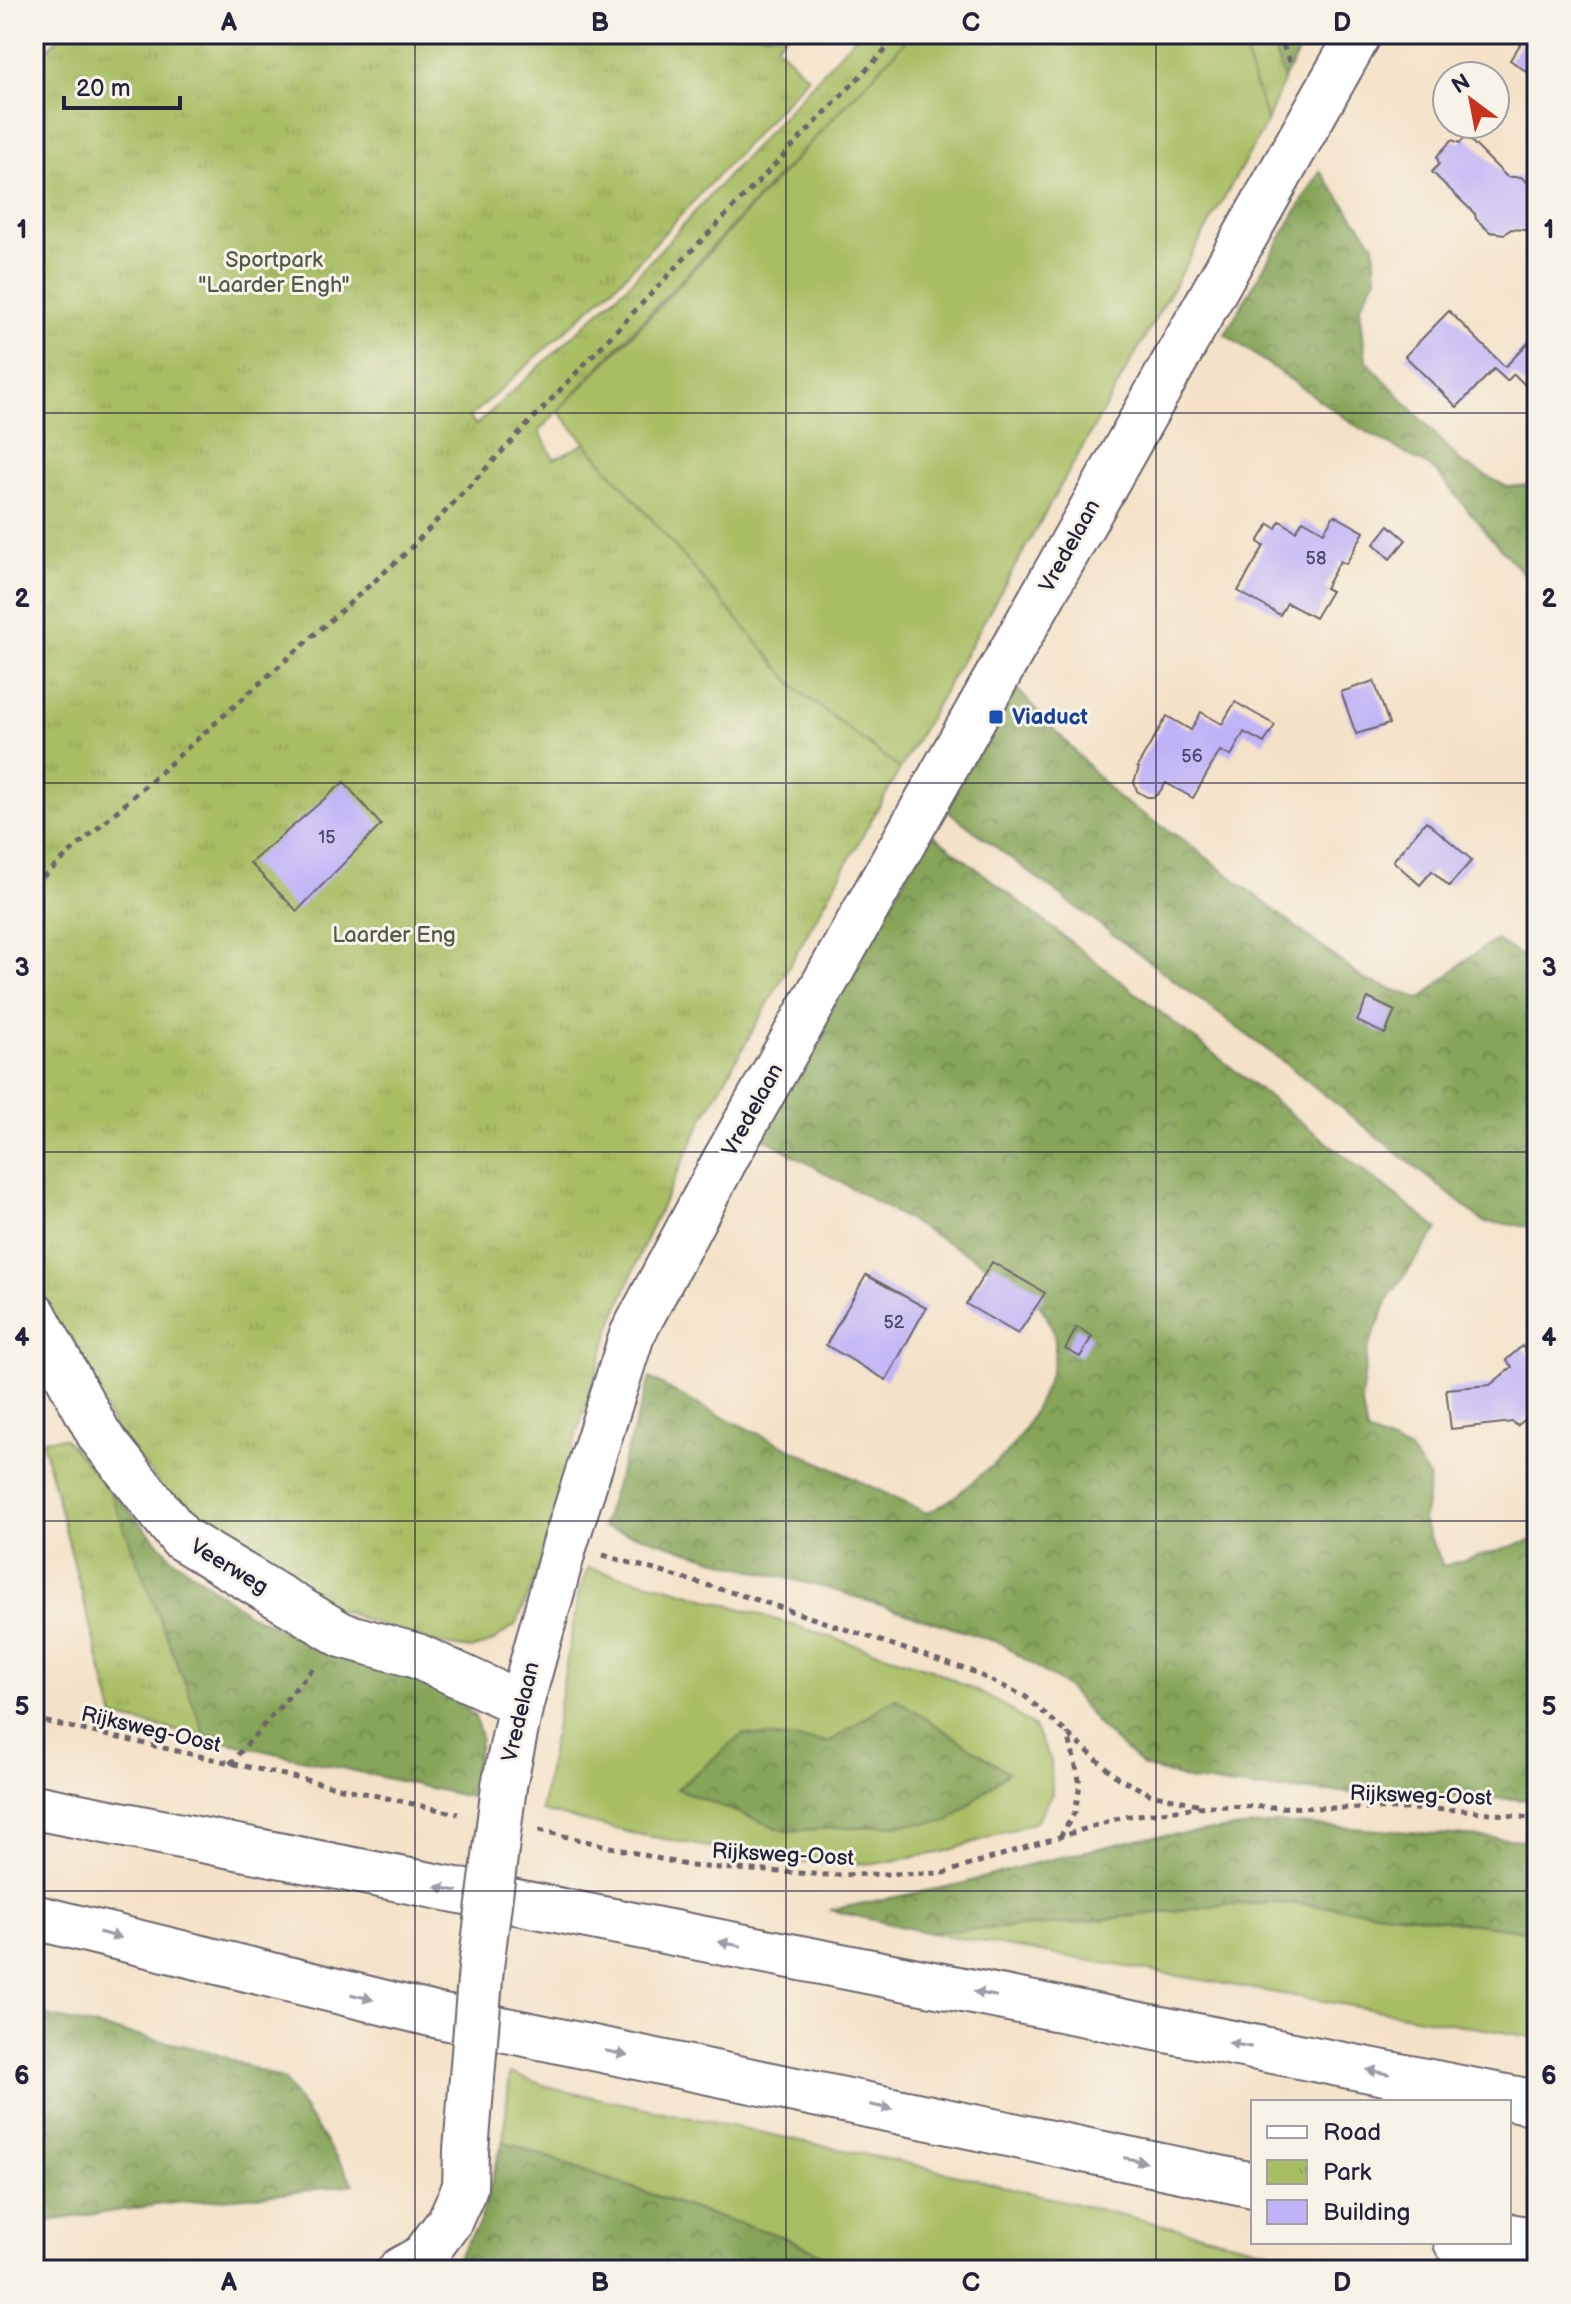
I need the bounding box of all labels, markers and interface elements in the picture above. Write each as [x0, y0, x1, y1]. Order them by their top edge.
text: A [220, 8, 237, 39]
text: B [591, 8, 609, 39]
text: C [962, 8, 980, 39]
text: D [1333, 8, 1351, 39]
scale bar [64, 60, 180, 110]
north arrow [1431, 60, 1511, 140]
text: N [1447, 68, 1475, 100]
text: 20 m [76, 74, 131, 103]
text: 1 [17, 215, 27, 246]
text: 1 [1544, 215, 1554, 246]
park label: Sportpark "Laarder Engh" [198, 247, 350, 299]
street label: Vredelaan [1033, 495, 1107, 597]
house number: 58 [1306, 548, 1326, 569]
text: 2 [14, 584, 30, 615]
text: 2 [1541, 584, 1557, 615]
place label: Viaduct [1012, 704, 1089, 731]
marker: Viaduct [987, 708, 1005, 726]
house number: 56 [1181, 746, 1203, 767]
house number: 15 [318, 827, 336, 848]
park label: Laarder Eng [332, 922, 456, 949]
text: 3 [14, 953, 30, 984]
text: 3 [1541, 953, 1557, 984]
street label: Vredelaan [716, 1059, 790, 1161]
house number: 52 [884, 1312, 905, 1333]
text: 4 [14, 1323, 30, 1354]
text: 4 [1541, 1323, 1557, 1354]
street label: Veerweg [185, 1533, 273, 1601]
street label: Vredelaan [496, 1659, 546, 1765]
text: 5 [14, 1692, 30, 1723]
text: 5 [1541, 1692, 1557, 1723]
street label: Rijksweg-Oost [78, 1701, 224, 1759]
street label: Rijksweg-Oost [1349, 1780, 1493, 1812]
street label: Rijksweg-Oost [711, 1838, 855, 1872]
one-way arrow [435, 1882, 460, 1895]
one-way arrow [97, 1929, 122, 1942]
one-way arrow [717, 1938, 742, 1950]
one-way arrow [972, 1988, 997, 2000]
one-way arrow [350, 1992, 375, 2004]
one-way arrow [1228, 2038, 1253, 2050]
one-way arrow [604, 2047, 629, 2060]
text: 6 [14, 2061, 30, 2092]
text: 6 [1541, 2061, 1557, 2092]
one-way arrow [1365, 2065, 1390, 2077]
legend [1251, 2100, 1511, 2244]
one-way arrow [868, 2102, 893, 2114]
text: Road [1323, 2118, 1381, 2147]
one-way arrow [1123, 2154, 1148, 2167]
text: Park [1323, 2158, 1371, 2187]
text: Building [1323, 2198, 1410, 2227]
text: A [220, 2268, 237, 2299]
text: B [591, 2268, 609, 2299]
text: C [962, 2268, 980, 2299]
text: D [1333, 2268, 1351, 2299]

